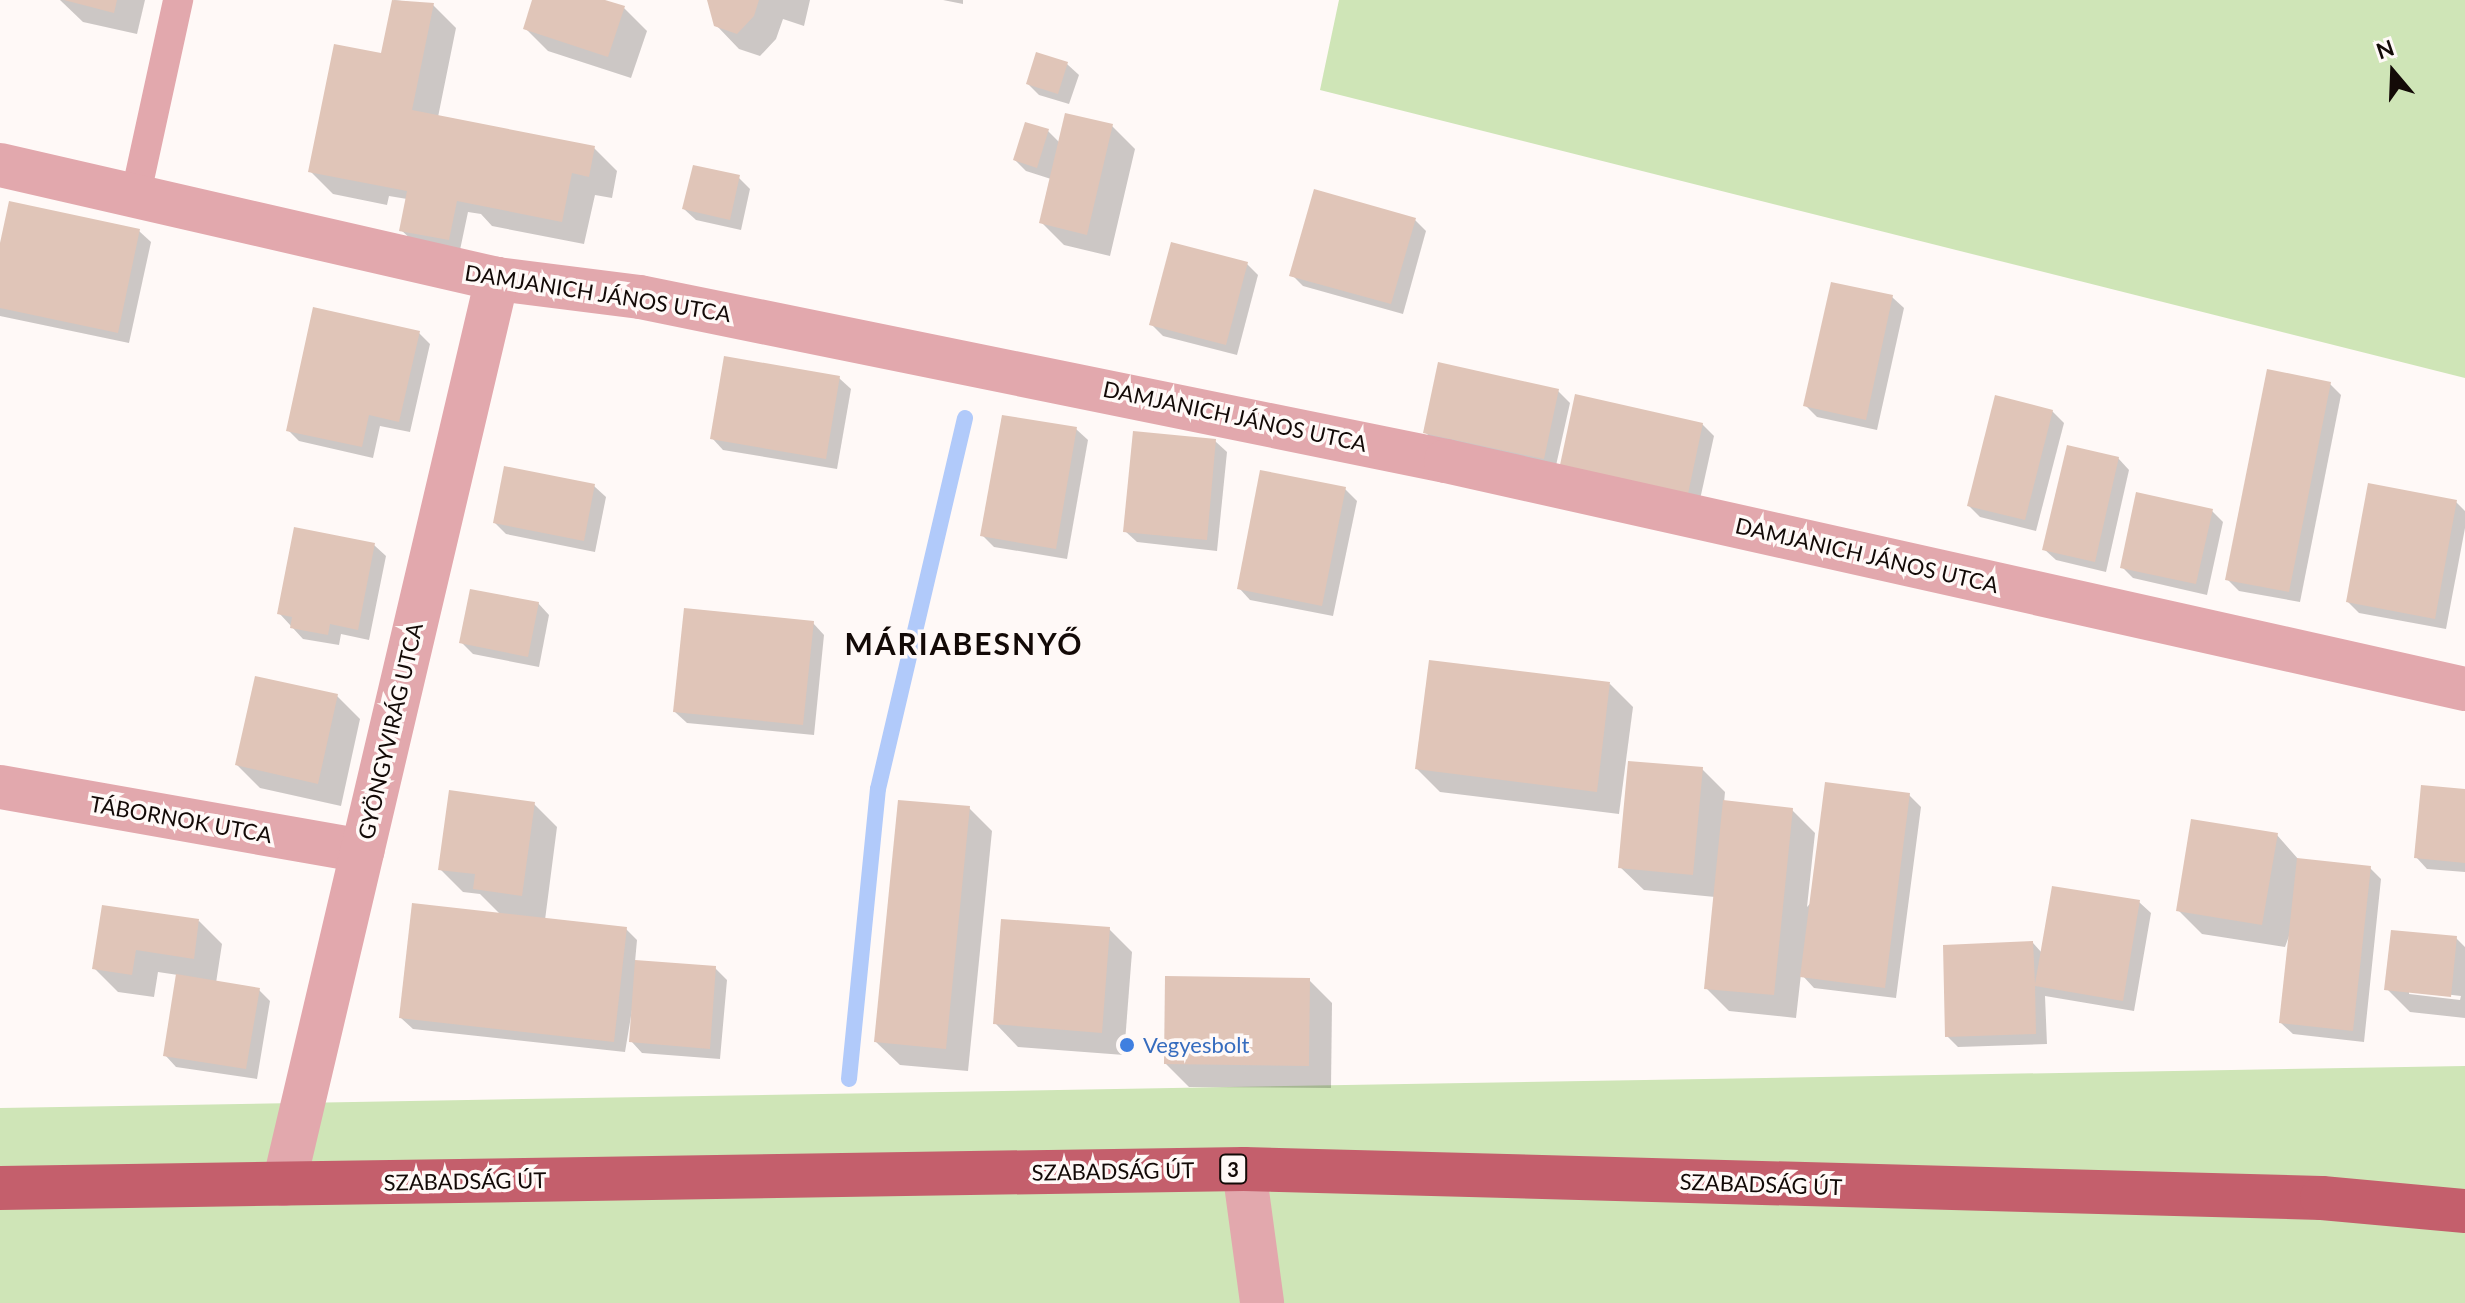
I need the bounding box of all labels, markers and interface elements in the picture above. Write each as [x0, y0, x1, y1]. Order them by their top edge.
north arrow [2353, 32, 2433, 112]
text: N [2373, 33, 2397, 64]
street label: DAMJANICH JÁNOS UTCA [463, 259, 733, 327]
street label: DAMJANICH JÁNOS UTCA [1100, 375, 1370, 457]
street label: DAMJANICH JÁNOS UTCA [1733, 512, 2001, 598]
street label: GYÖNGYVIRÁG UTCA [352, 620, 428, 842]
district label: MÁRIABESNYŐ [844, 625, 1084, 661]
street label: TÁBORNOK UTCA [88, 790, 274, 848]
place label: Vegyesbolt [1143, 1032, 1249, 1058]
marker: Vegyesbolt [1118, 1036, 1136, 1054]
road number: 3 [1219, 1153, 1247, 1185]
street label: SZABADSÁG ÚT [1031, 1156, 1195, 1186]
street label: SZABADSÁG ÚT [383, 1166, 547, 1196]
street label: SZABADSÁG ÚT [1679, 1168, 1843, 1200]

